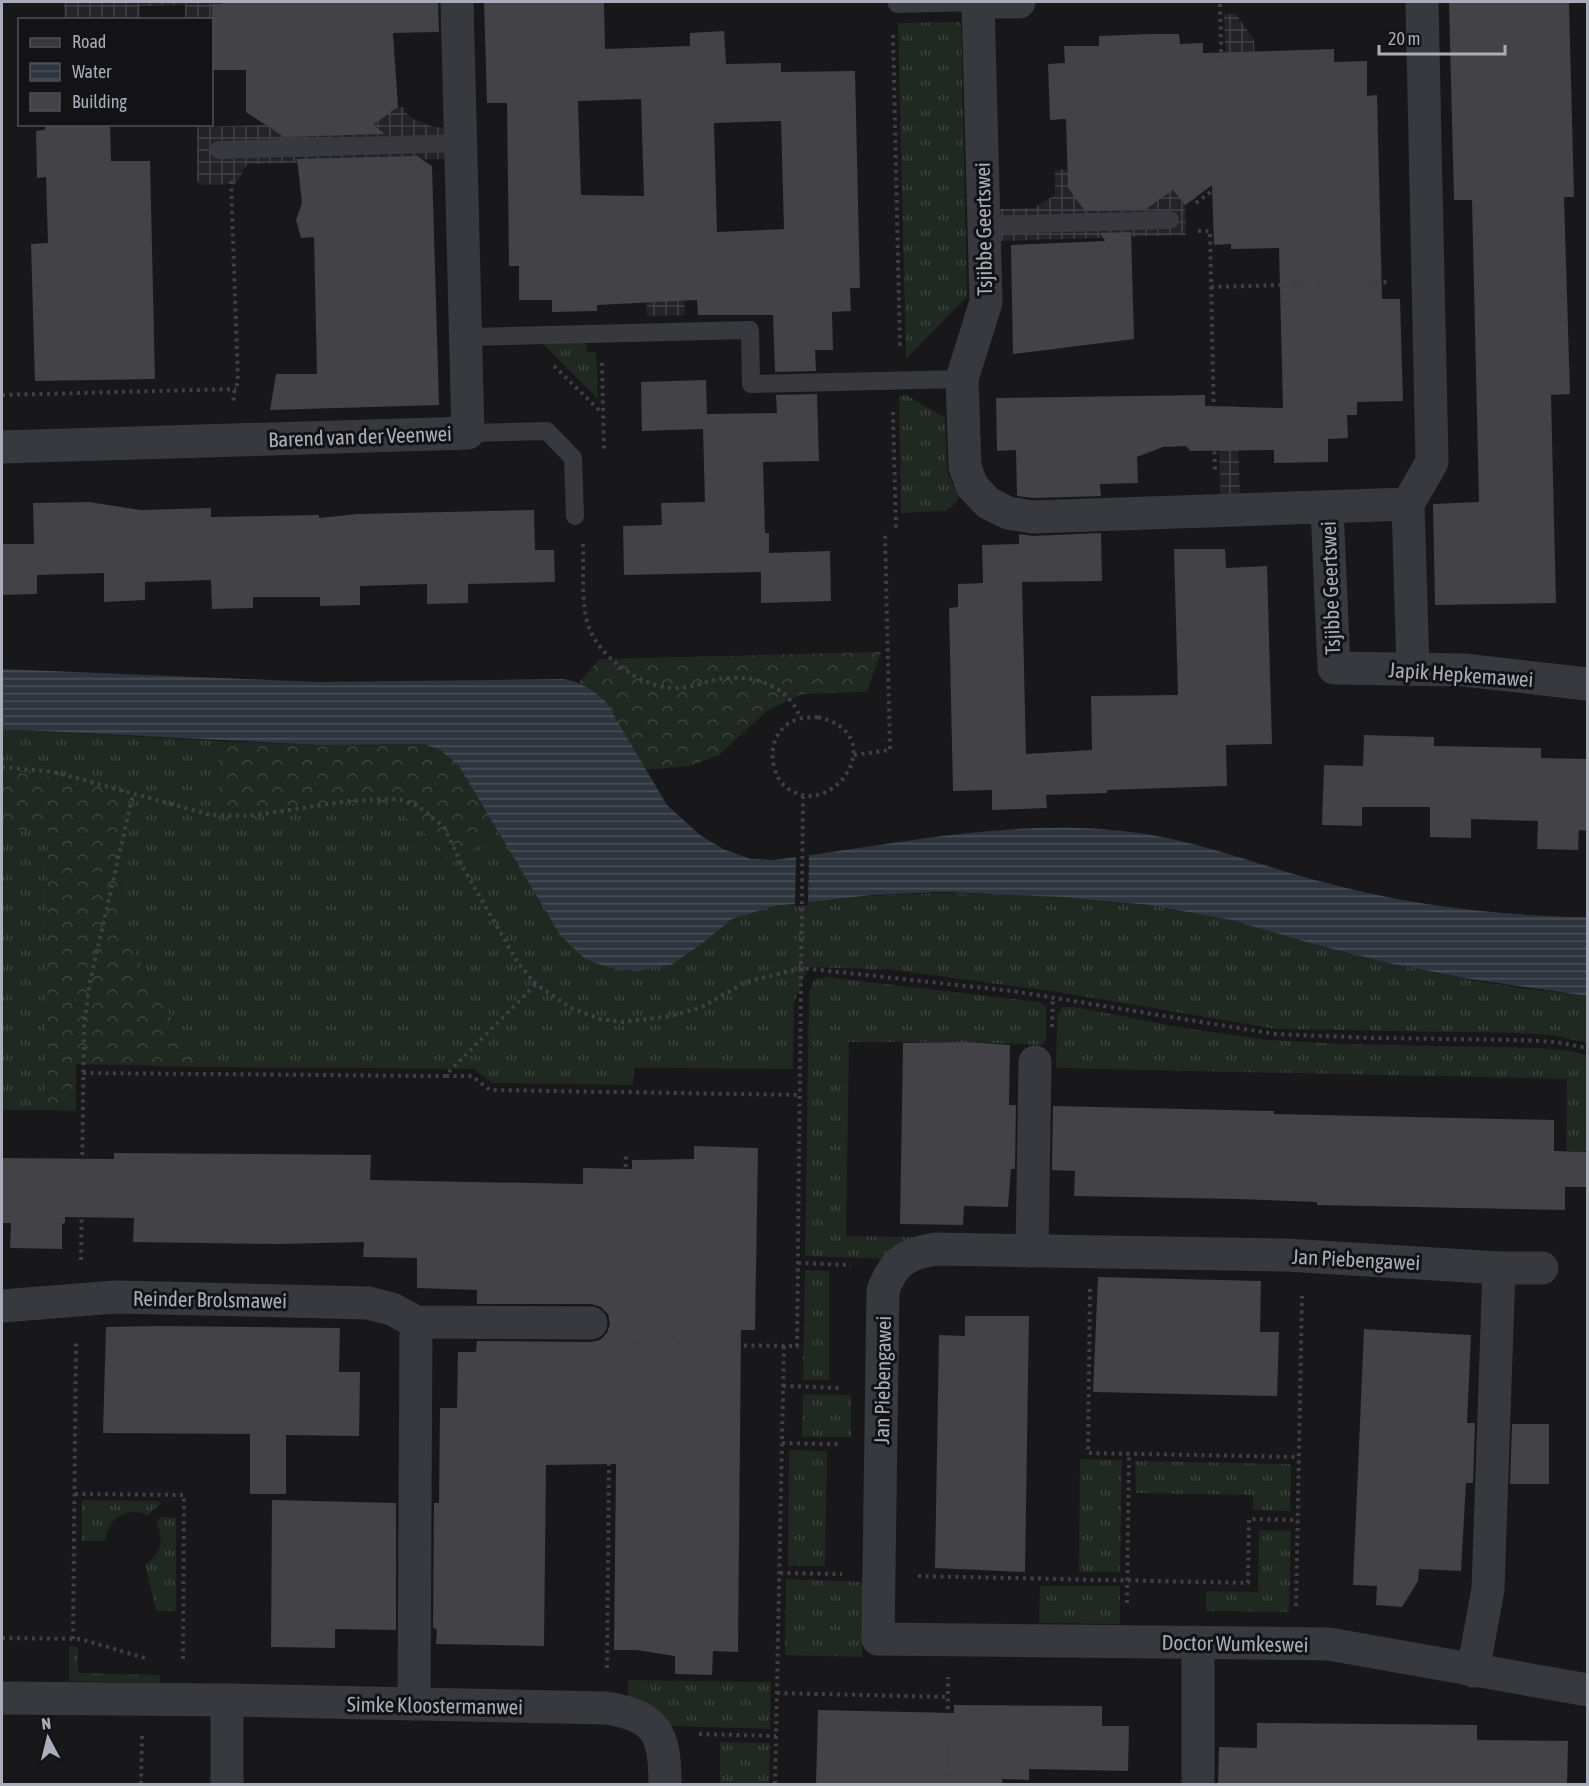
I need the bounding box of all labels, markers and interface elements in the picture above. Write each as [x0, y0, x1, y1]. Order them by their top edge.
legend [18, 18, 213, 126]
scale bar [1379, 18, 1505, 56]
text: 20 m [1388, 28, 1420, 49]
text: Road [72, 31, 106, 52]
text: Water [72, 61, 112, 82]
text: Building [72, 91, 127, 112]
street label: Tsjibbe Geertswei [970, 162, 996, 296]
street label: Barend van der Veenwei [268, 421, 452, 451]
street label: Tsjibbe Geertswei [1316, 521, 1344, 655]
street label: Japik Hepkemawei [1388, 657, 1534, 691]
street label: Jan Piebengawei [1291, 1244, 1421, 1274]
street label: Reinder Brolsmawei [133, 1286, 287, 1312]
street label: Jan Piebengawei [869, 1316, 895, 1444]
street label: Doctor Wumkeswei [1161, 1630, 1309, 1656]
street label: Simke Kloostermanwei [347, 1691, 523, 1719]
north arrow [18, 1708, 78, 1768]
text: N [40, 1714, 52, 1733]

